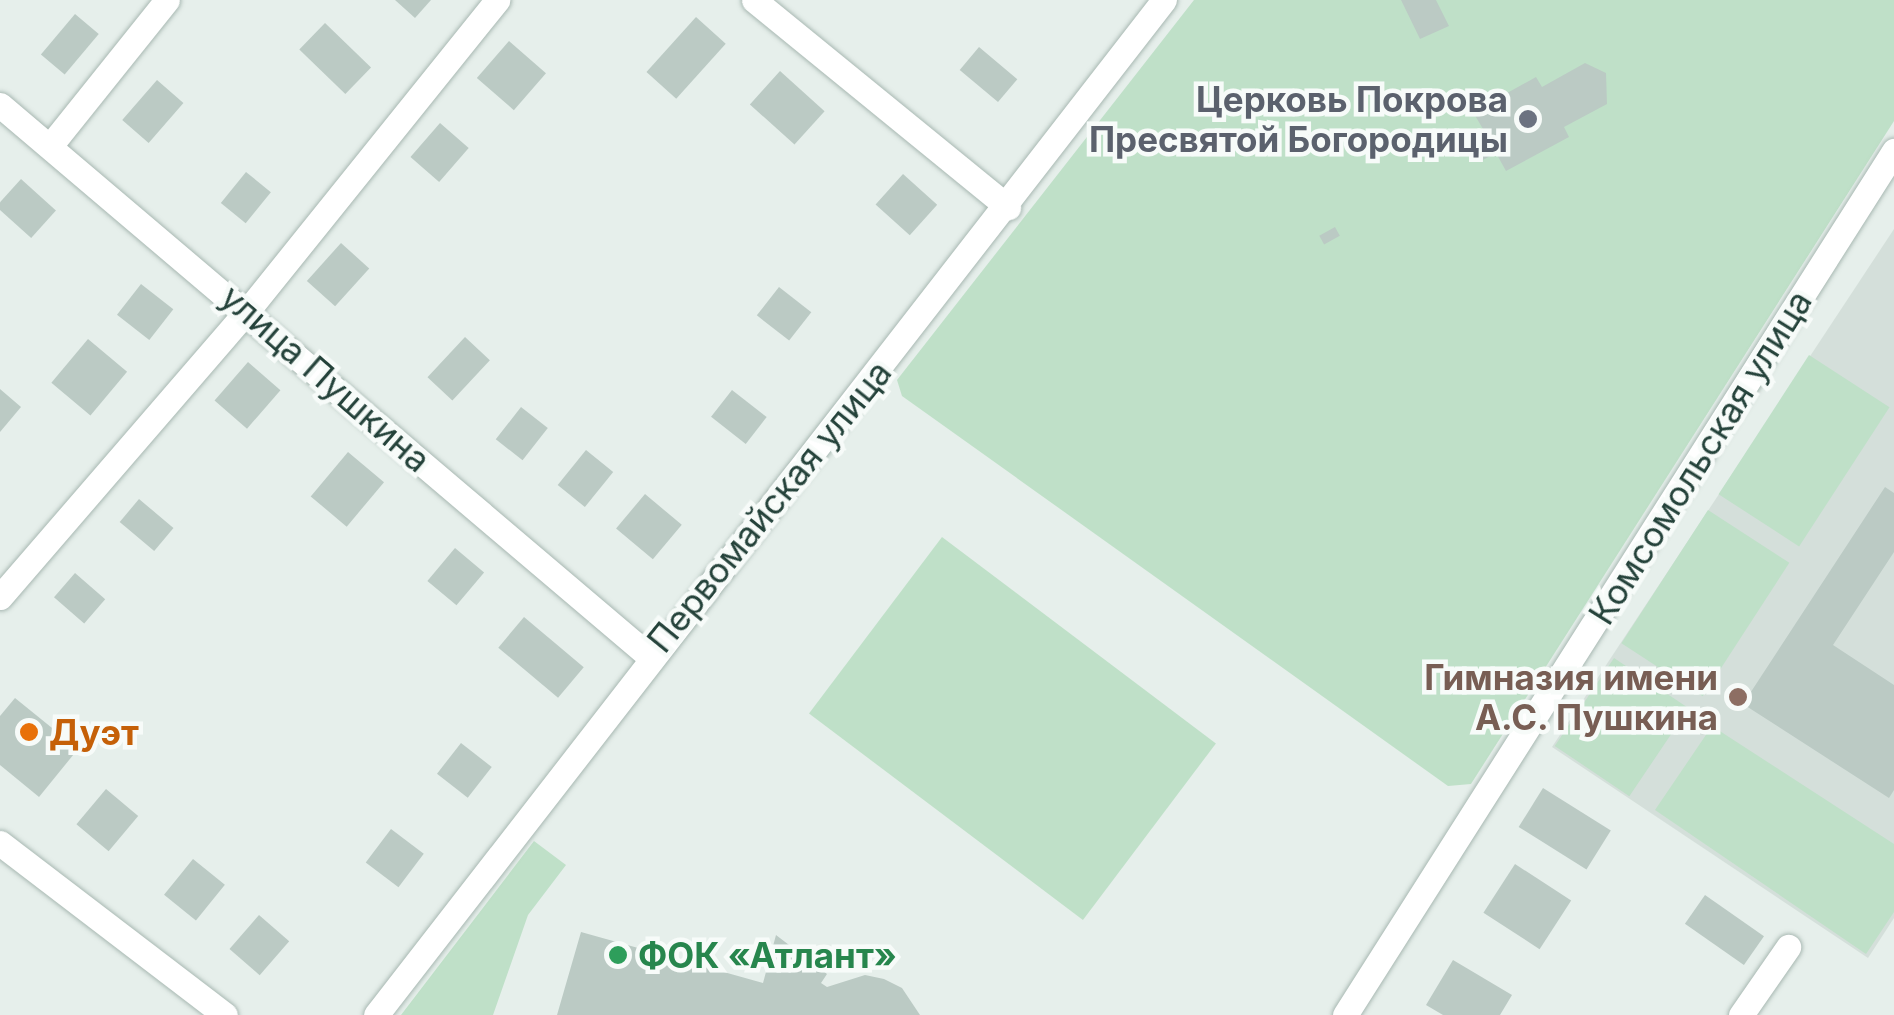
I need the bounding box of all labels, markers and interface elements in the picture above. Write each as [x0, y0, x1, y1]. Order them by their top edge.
place label: Церковь Покрова Пресвятой Богородицы [1089, 78, 1508, 160]
marker: Церковь Покрова Пресвятой Богородицы [1517, 108, 1539, 130]
street label: улица Пушкина [213, 276, 439, 480]
street label: Комсомольская улица [1580, 282, 1820, 632]
street label: Первомайская улица [638, 352, 900, 660]
place label: Гимназия имени А.С. Пушкина [1424, 656, 1718, 738]
marker: Гимназия имени А.С. Пушкина [1727, 686, 1749, 708]
place label: Дуэт [49, 711, 139, 753]
marker: Дуэт [18, 721, 40, 743]
place label: ФОК «Атлант» [638, 934, 897, 976]
marker: ФОК «Атлант» [607, 944, 629, 966]

